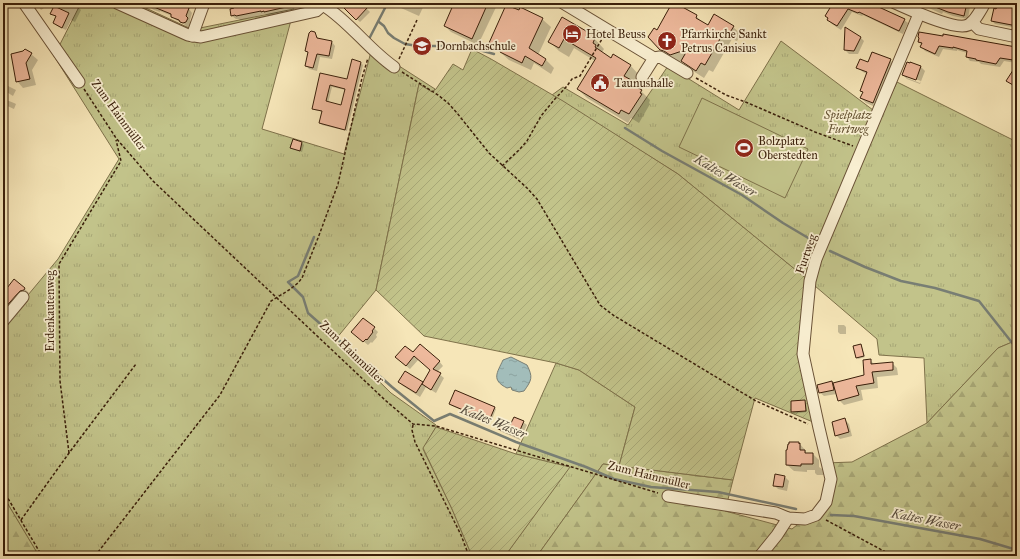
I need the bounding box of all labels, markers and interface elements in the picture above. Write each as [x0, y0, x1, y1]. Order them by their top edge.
hotel icon: Hotel Beuss [561, 23, 583, 45]
place label: Hotel Beuss [586, 27, 646, 41]
place label: Pfarrkirche Sankt Petrus Canisius [681, 27, 767, 55]
church icon: Pfarrkirche Sankt Petrus Canisius [656, 30, 678, 52]
school or university icon: Dornbachschule [411, 35, 433, 57]
place label: Dornbachschule [436, 39, 516, 53]
public building icon: Taunushalle [589, 72, 611, 94]
place label: Taunushalle [614, 76, 673, 90]
street label: Zum Hainmüller [89, 77, 150, 154]
park label: Spielplatz Furtweg [823, 108, 872, 136]
place label: Bolzplatz Oberstedten [758, 134, 818, 162]
sports icon: Bolzplatz Oberstedten [733, 137, 755, 159]
water label: Kaltes Wasser [691, 150, 760, 201]
street label: Furtweg [793, 232, 820, 276]
street label: Erdenkautenweg [43, 270, 58, 352]
street label: Zum Hainmüller [317, 318, 387, 387]
water label: Kaltes Wasser [457, 401, 530, 443]
street label: Zum Hainmüller [606, 458, 692, 492]
water label: Kaltes Wasser [889, 505, 962, 535]

